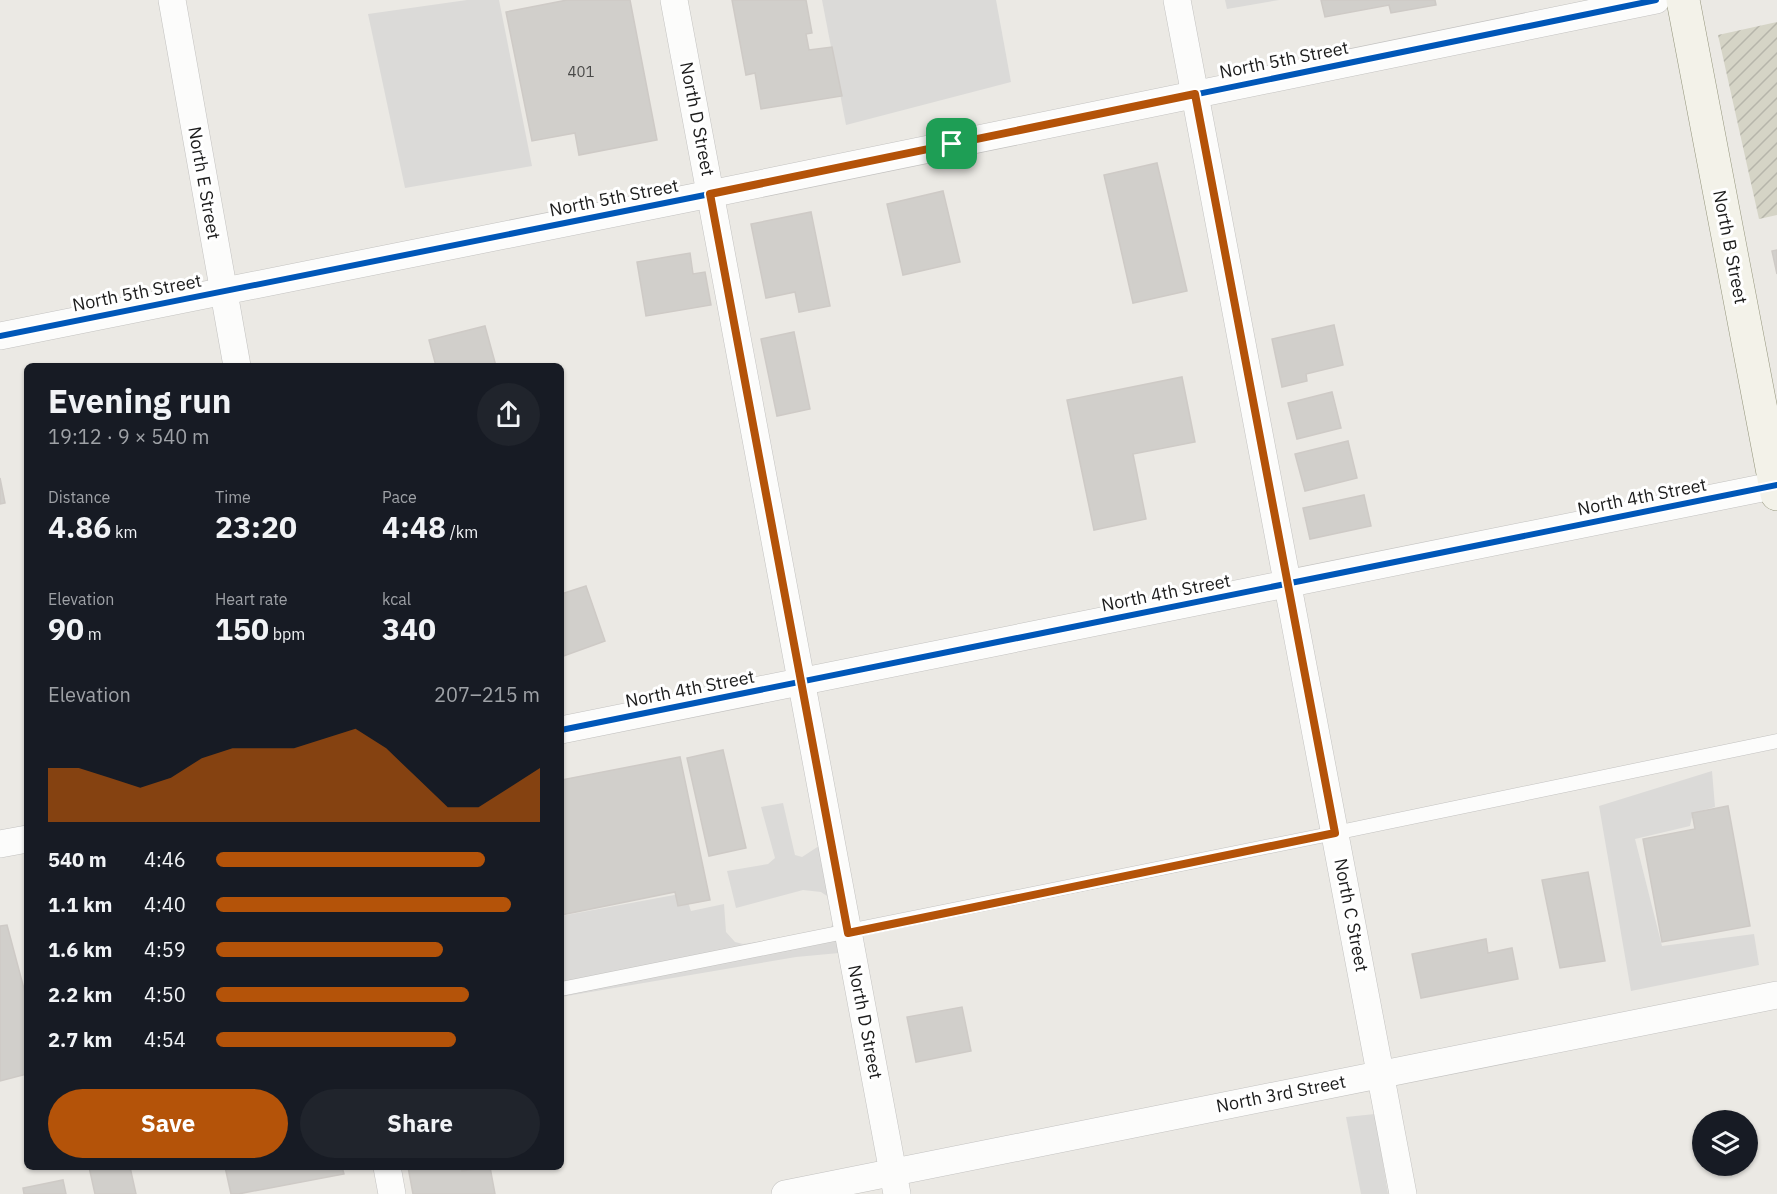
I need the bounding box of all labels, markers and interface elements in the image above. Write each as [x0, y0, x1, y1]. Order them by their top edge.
street label: North 5th Street [1217, 36, 1351, 83]
street label: North D Street [675, 60, 720, 178]
house number: 401 [567, 62, 595, 81]
pin [926, 118, 977, 169]
street label: North E Street [183, 125, 226, 241]
icon: arrive [935, 127, 968, 160]
street label: North 5th Street [547, 174, 681, 221]
street label: North B Street [1708, 188, 1753, 306]
street label: North 5th Street [70, 269, 204, 316]
text: Evening run [48, 379, 232, 422]
button: share [477, 383, 540, 446]
text: 19:12 · 9 × 540 m [48, 423, 209, 450]
street label: North 4th Street [1575, 473, 1709, 520]
text: Distance [48, 487, 110, 507]
text: Time [215, 487, 251, 507]
text: Pace [382, 487, 417, 507]
text: 4.86 [48, 507, 111, 546]
text: 23:20 [215, 507, 297, 546]
text: 4:48 [382, 507, 446, 546]
text: km [111, 522, 138, 542]
text: /km [446, 522, 478, 542]
street label: North 4th Street [1099, 569, 1233, 616]
text: Elevation [48, 589, 114, 609]
text: Heart rate [215, 589, 288, 609]
text: kcal [382, 589, 411, 609]
text: 90 [48, 609, 84, 648]
text: 150 [215, 609, 269, 648]
text: 340 [382, 609, 436, 648]
text: m [84, 624, 102, 644]
text: bpm [269, 624, 305, 644]
street label: North 4th Street [623, 665, 757, 712]
text: Elevation [48, 681, 131, 708]
text: 207–215 m [434, 681, 540, 708]
text: 540 m [48, 846, 107, 873]
text: 4:46 [144, 846, 186, 873]
street label: North C Street [1329, 856, 1374, 974]
text: 1.1 km [48, 891, 112, 918]
text: 4:40 [144, 891, 186, 918]
text: 1.6 km [48, 936, 112, 963]
text: 4:59 [144, 936, 186, 963]
street label: North D Street [843, 963, 888, 1081]
text: 2.2 km [48, 981, 112, 1008]
text: 4:50 [144, 981, 186, 1008]
text: 2.7 km [48, 1026, 112, 1053]
text: 4:54 [144, 1026, 186, 1053]
street label: North 3rd Street [1214, 1070, 1348, 1117]
button: Save [48, 1089, 288, 1158]
button: Share [300, 1089, 540, 1158]
map controls [1692, 1110, 1758, 1176]
button: layers [1692, 1110, 1758, 1176]

